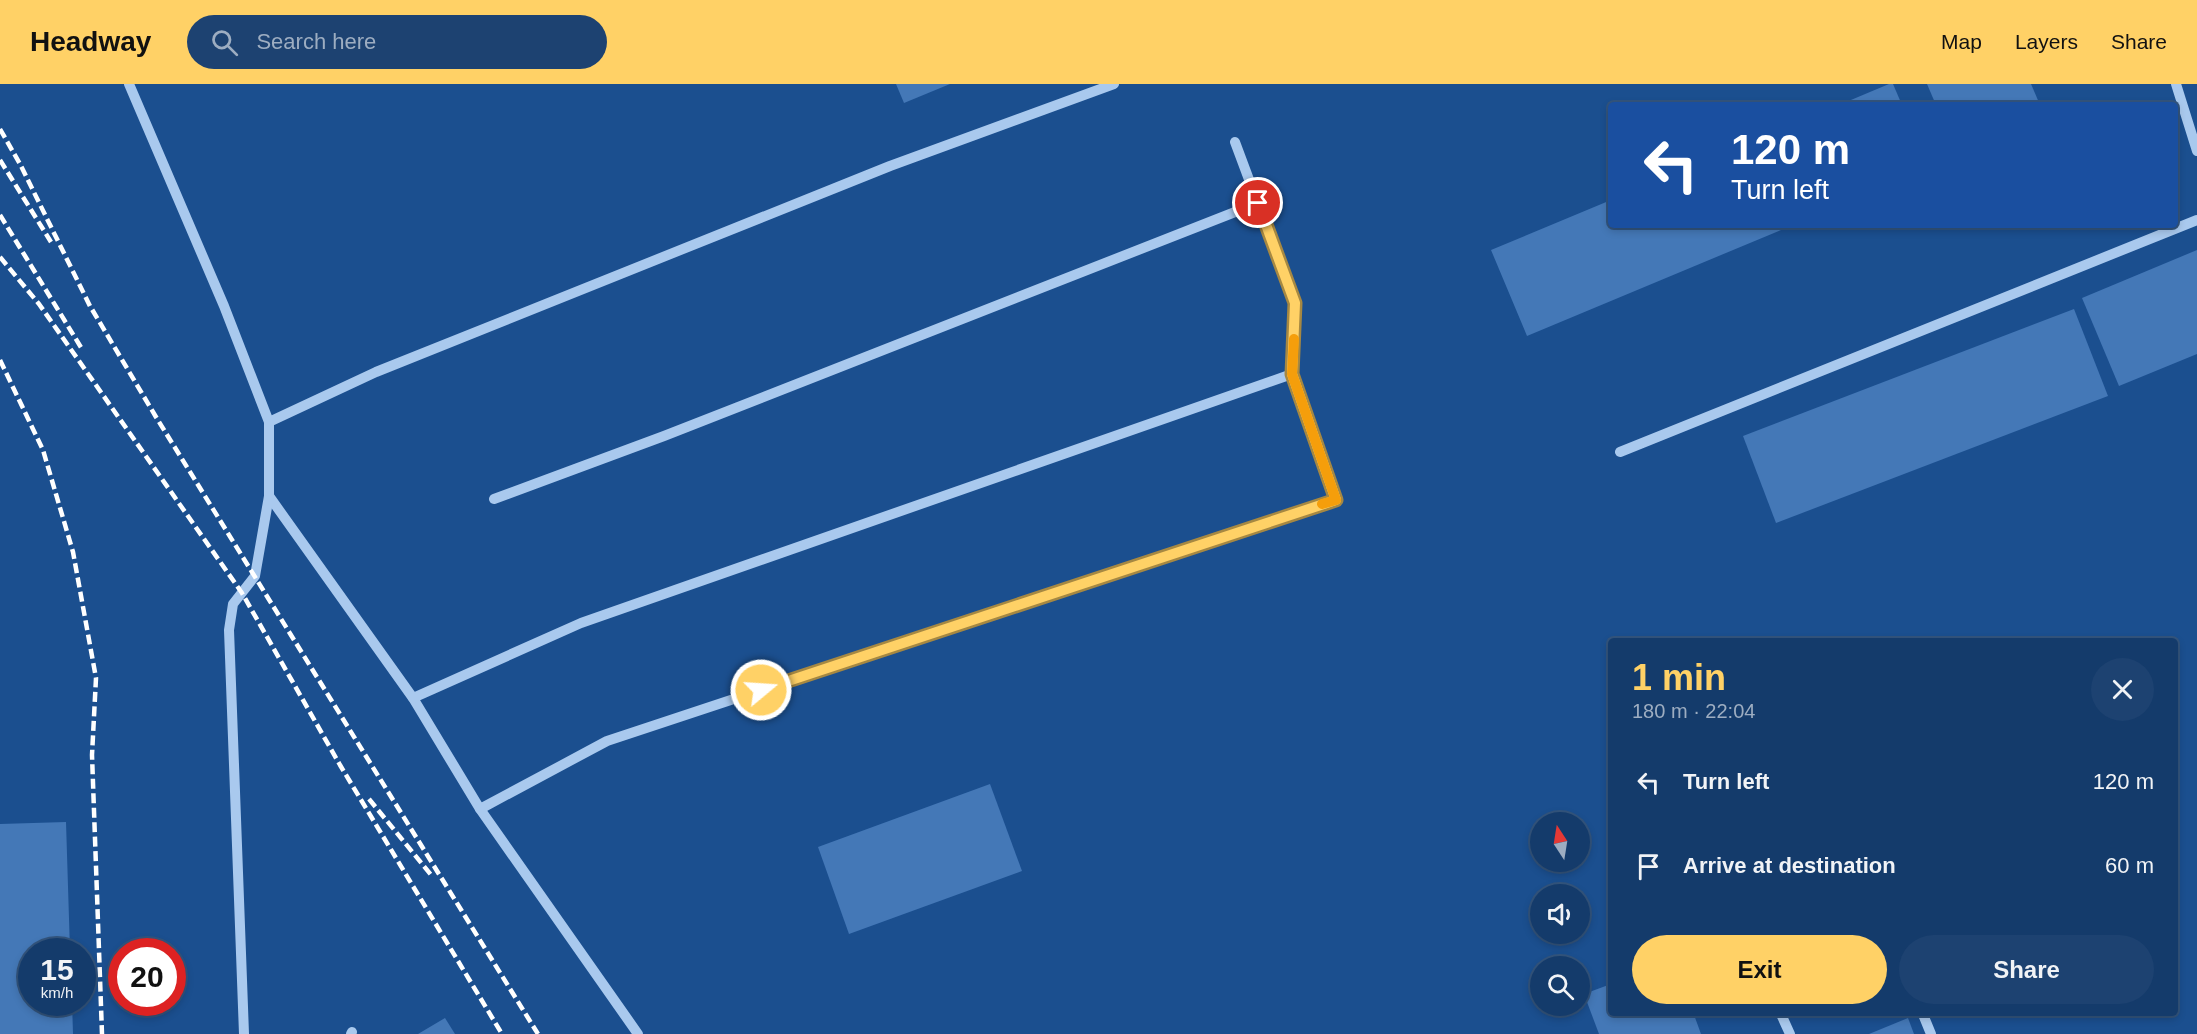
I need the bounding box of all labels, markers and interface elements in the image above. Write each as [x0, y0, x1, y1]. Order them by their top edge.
search box [187, 15, 607, 69]
text: Headway [30, 26, 151, 57]
icon: search [208, 26, 241, 59]
text: Search here [256, 29, 376, 54]
text: Map [1941, 30, 1982, 53]
text: Layers [2015, 30, 2078, 53]
text: Share [2111, 30, 2167, 53]
icon: left [1632, 126, 1710, 204]
text: 120 m [1731, 126, 1850, 173]
text: Turn left [1731, 175, 1829, 205]
pin [1232, 177, 1283, 228]
icon: arrive [1241, 186, 1274, 219]
text: 1 min [1632, 657, 1726, 698]
position arrow [729, 658, 793, 722]
button: close [2091, 658, 2154, 721]
text: 180 m · 22:04 [1632, 700, 1755, 722]
icon: left [1632, 766, 1665, 799]
text: Turn left [1683, 769, 1769, 794]
text: 120 m [2093, 769, 2154, 794]
north arrow [1530, 812, 1590, 872]
map controls [1530, 812, 1590, 1016]
icon: arrive [1632, 850, 1665, 883]
text: Arrive at destination [1683, 853, 1896, 878]
text: 60 m [2105, 853, 2154, 878]
button: sound [1530, 884, 1590, 944]
button: Exit [1632, 935, 1887, 1004]
button: Share [1899, 935, 2154, 1004]
speed limit sign: 20 [108, 938, 186, 1016]
text: 15 [40, 953, 74, 986]
button: search [1530, 956, 1590, 1016]
text: km/h [41, 984, 73, 1001]

